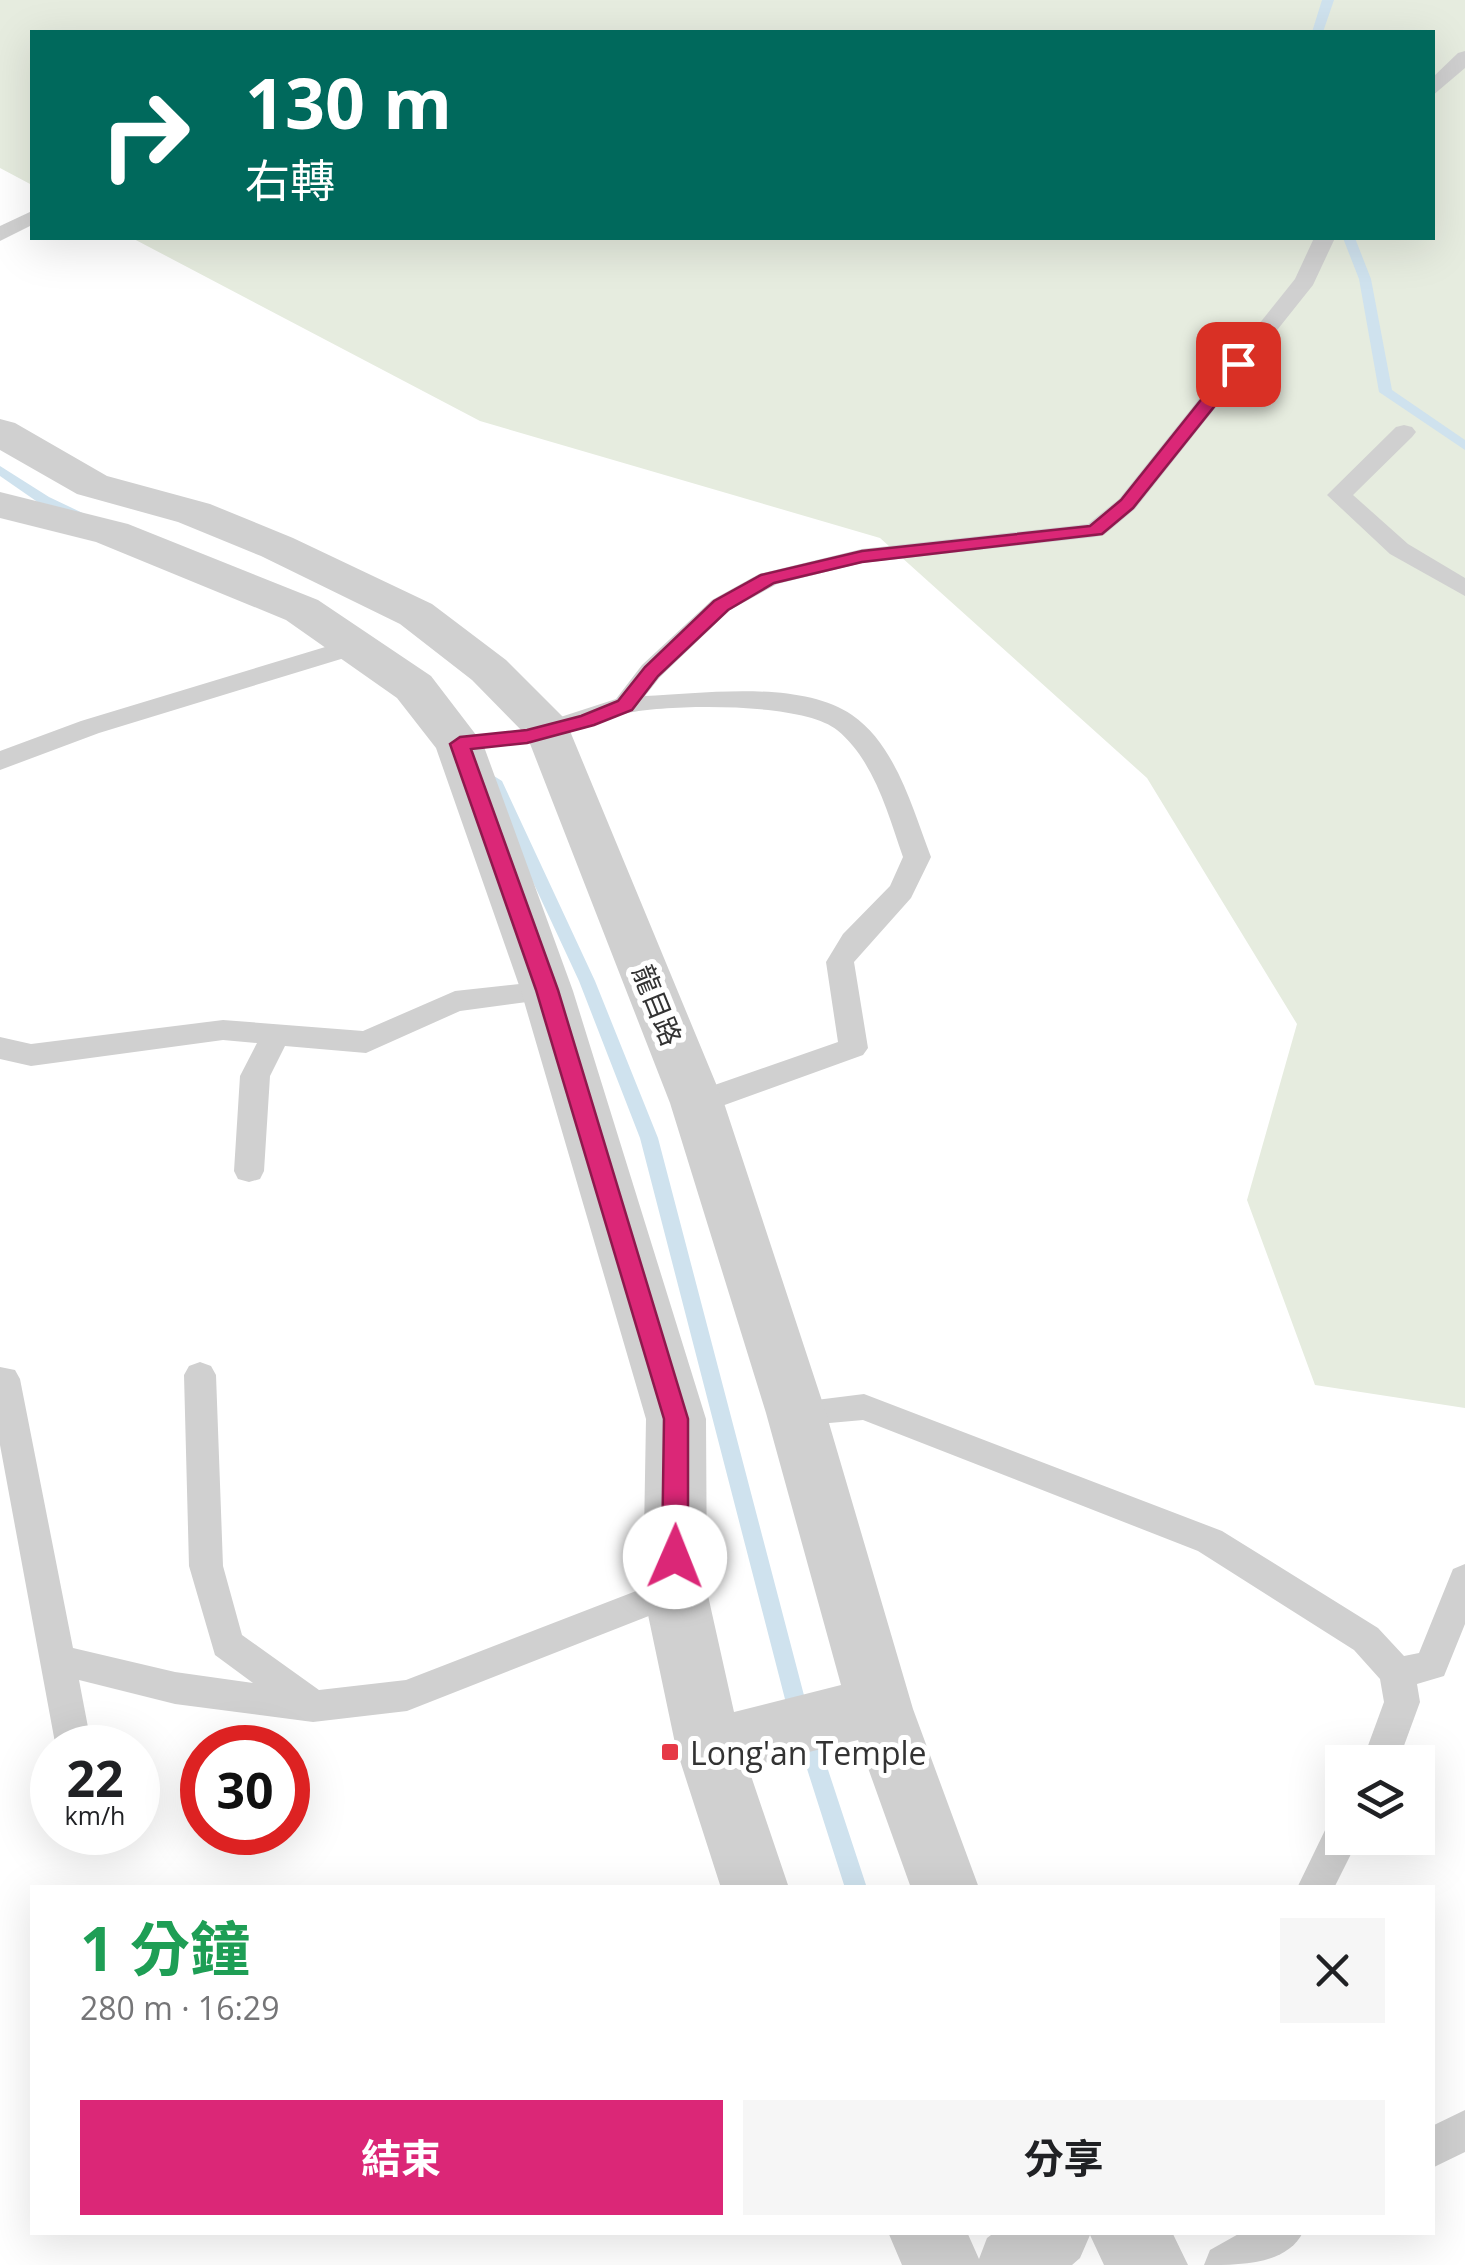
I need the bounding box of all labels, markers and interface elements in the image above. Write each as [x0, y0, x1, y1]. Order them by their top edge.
text: 130 m [245, 54, 452, 150]
icon: right [80, 70, 210, 200]
text: 右轉 [245, 149, 335, 210]
pin [1196, 322, 1281, 407]
icon: arrive [1211, 337, 1266, 392]
street label: 龍目路 [625, 959, 691, 1051]
position arrow [623, 1505, 727, 1609]
speed limit sign: 30 [180, 1725, 310, 1855]
place label: Long'an Temple [690, 1731, 927, 1774]
marker: Long'an Temple [659, 1741, 681, 1763]
text: 22 [66, 1744, 124, 1812]
map controls [1325, 1745, 1435, 1855]
button: layers [1325, 1745, 1435, 1855]
text: km/h [65, 1798, 125, 1832]
text: 1 分鐘 [80, 1907, 250, 1989]
button: close [1280, 1918, 1385, 2023]
text: 280 m · 16:29 [80, 1986, 279, 2029]
button: 結束 [80, 2100, 723, 2215]
button: 分享 [743, 2100, 1385, 2215]

